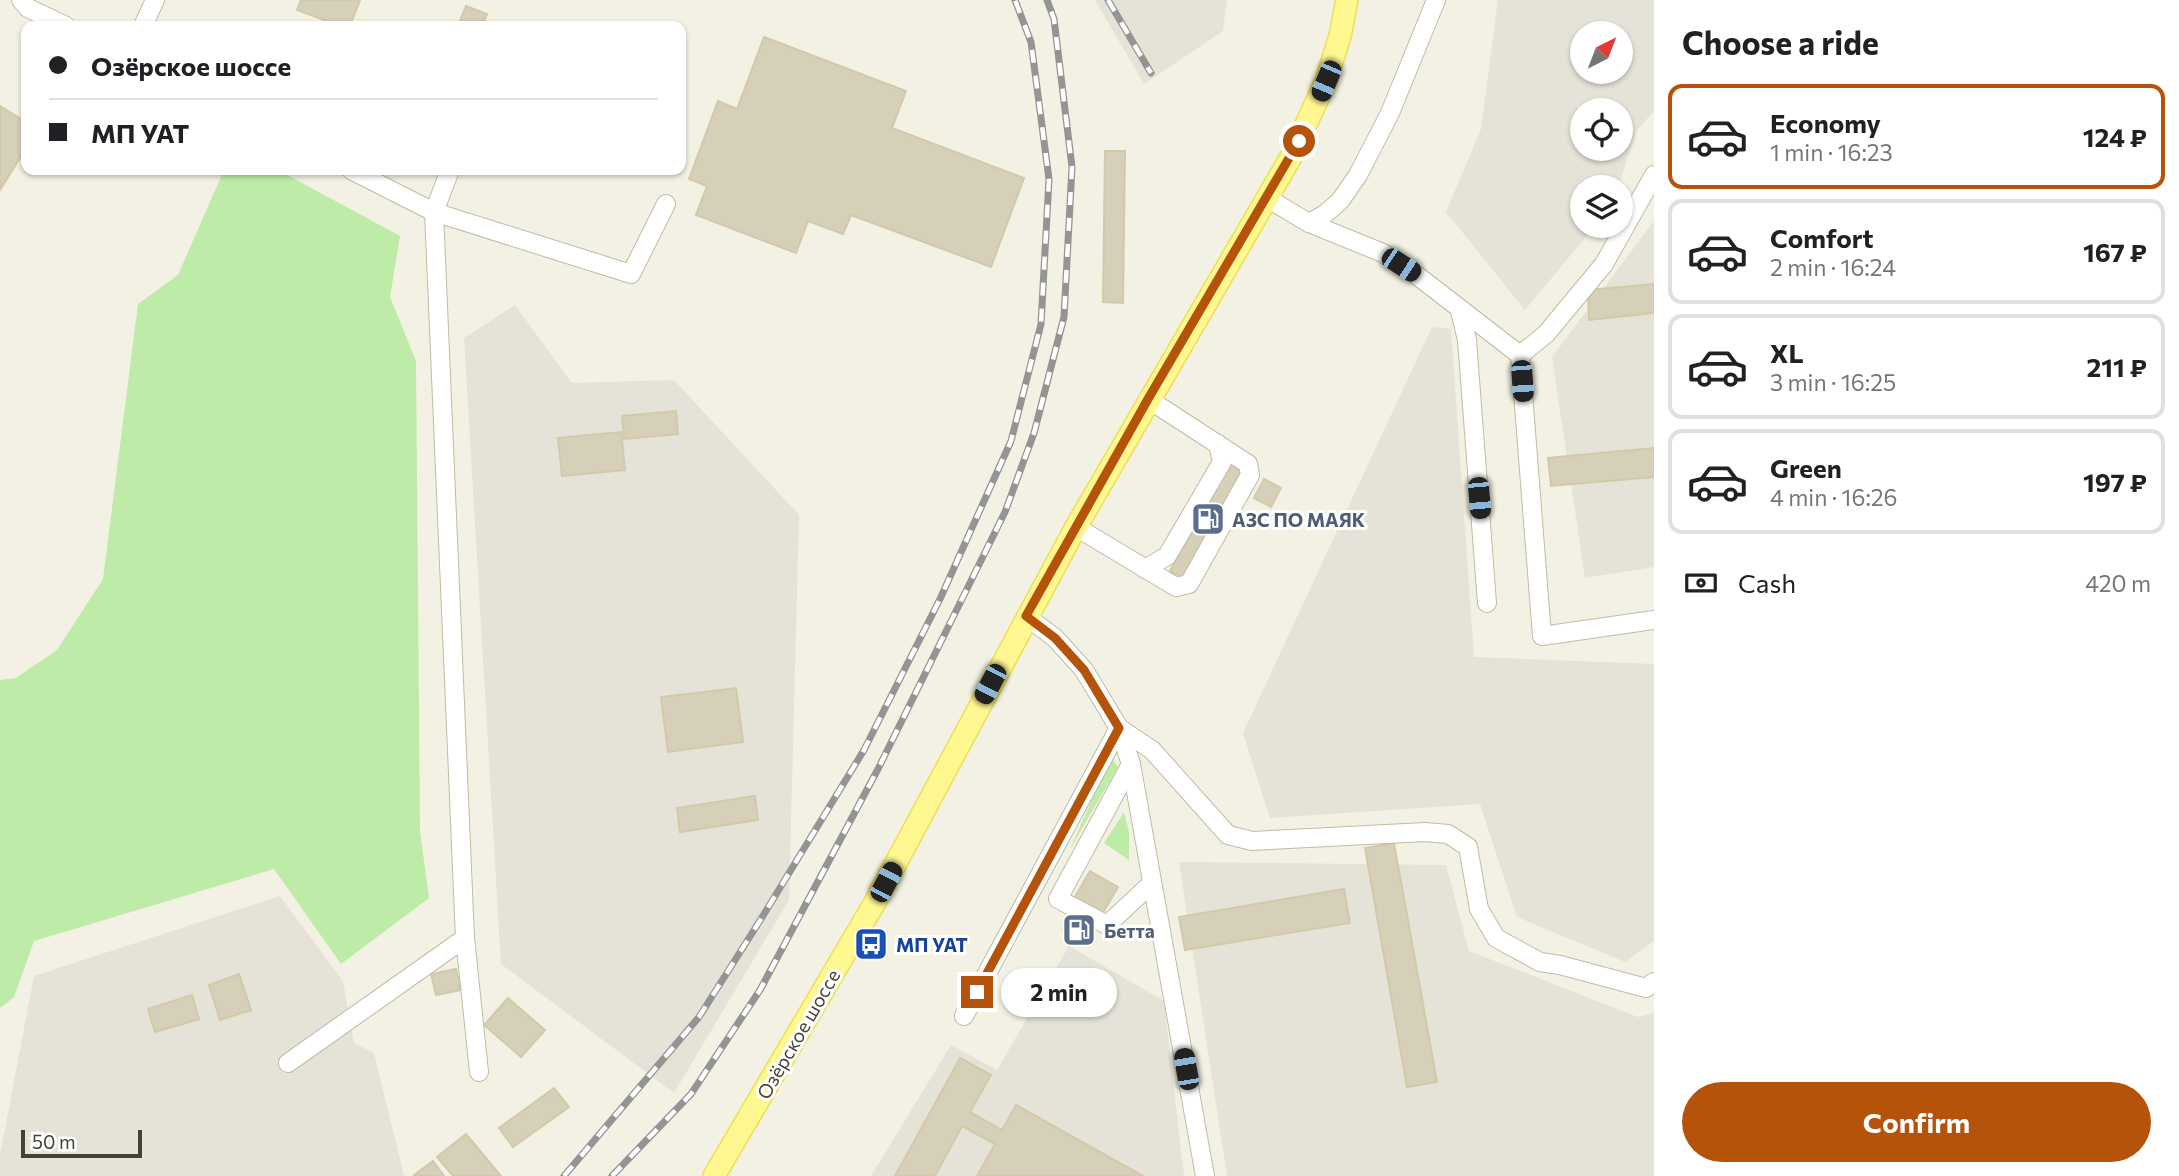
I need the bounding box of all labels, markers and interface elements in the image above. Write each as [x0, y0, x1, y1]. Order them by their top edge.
north arrow [1570, 21, 1633, 84]
map controls [1570, 21, 1633, 238]
text: Choose a ride [1682, 22, 1879, 62]
text: Озёрское шоссе [91, 50, 291, 81]
car [1309, 58, 1344, 104]
button: locate [1570, 98, 1633, 161]
icon: car [1686, 105, 1749, 168]
text: Economy [1770, 107, 1881, 138]
text: МП УАТ [91, 117, 189, 148]
text: 124 ₽ [2083, 121, 2147, 152]
route start [1283, 125, 1315, 157]
text: 1 min · 16:23 [1770, 138, 1893, 166]
button: layers [1570, 175, 1633, 238]
icon: car [1686, 220, 1749, 283]
text: Comfort [1770, 222, 1873, 253]
text: 167 ₽ [2083, 236, 2147, 267]
car [1378, 245, 1425, 285]
text: 2 min · 16:24 [1770, 253, 1896, 281]
icon: car [1686, 335, 1749, 398]
text: XL [1770, 337, 1804, 368]
text: 211 ₽ [2087, 351, 2147, 382]
car [1511, 359, 1534, 403]
text: 3 min · 16:25 [1770, 368, 1896, 396]
icon: car [1686, 450, 1749, 513]
text: Green [1770, 452, 1842, 483]
text: 197 ₽ [2083, 466, 2147, 497]
car [1467, 476, 1492, 520]
text: 4 min · 16:26 [1770, 483, 1897, 511]
fuel station icon: АЗС ПО МАЯК [1189, 500, 1227, 538]
place label: АЗС ПО МАЯК [1232, 508, 1365, 531]
icon: cash [1682, 564, 1720, 602]
text: Cash [1738, 567, 1796, 598]
text: 420 m [2085, 569, 2151, 597]
car [971, 661, 1010, 707]
car [867, 859, 906, 905]
fuel station icon: Бетта [1060, 911, 1098, 949]
place label: Бетта [1104, 919, 1155, 942]
bus stop icon: МП УАТ [852, 925, 890, 963]
place label: МП УАТ [896, 933, 968, 956]
street label: Озёрское шоссе [752, 965, 844, 1103]
callout: 2 min [1002, 968, 1117, 1016]
route end [961, 976, 993, 1008]
text: 2 min [1030, 978, 1088, 1006]
car [1173, 1046, 1200, 1092]
button: Confirm [1682, 1082, 2151, 1162]
scale bar [21, 1127, 142, 1159]
text: 50 m [32, 1130, 76, 1153]

